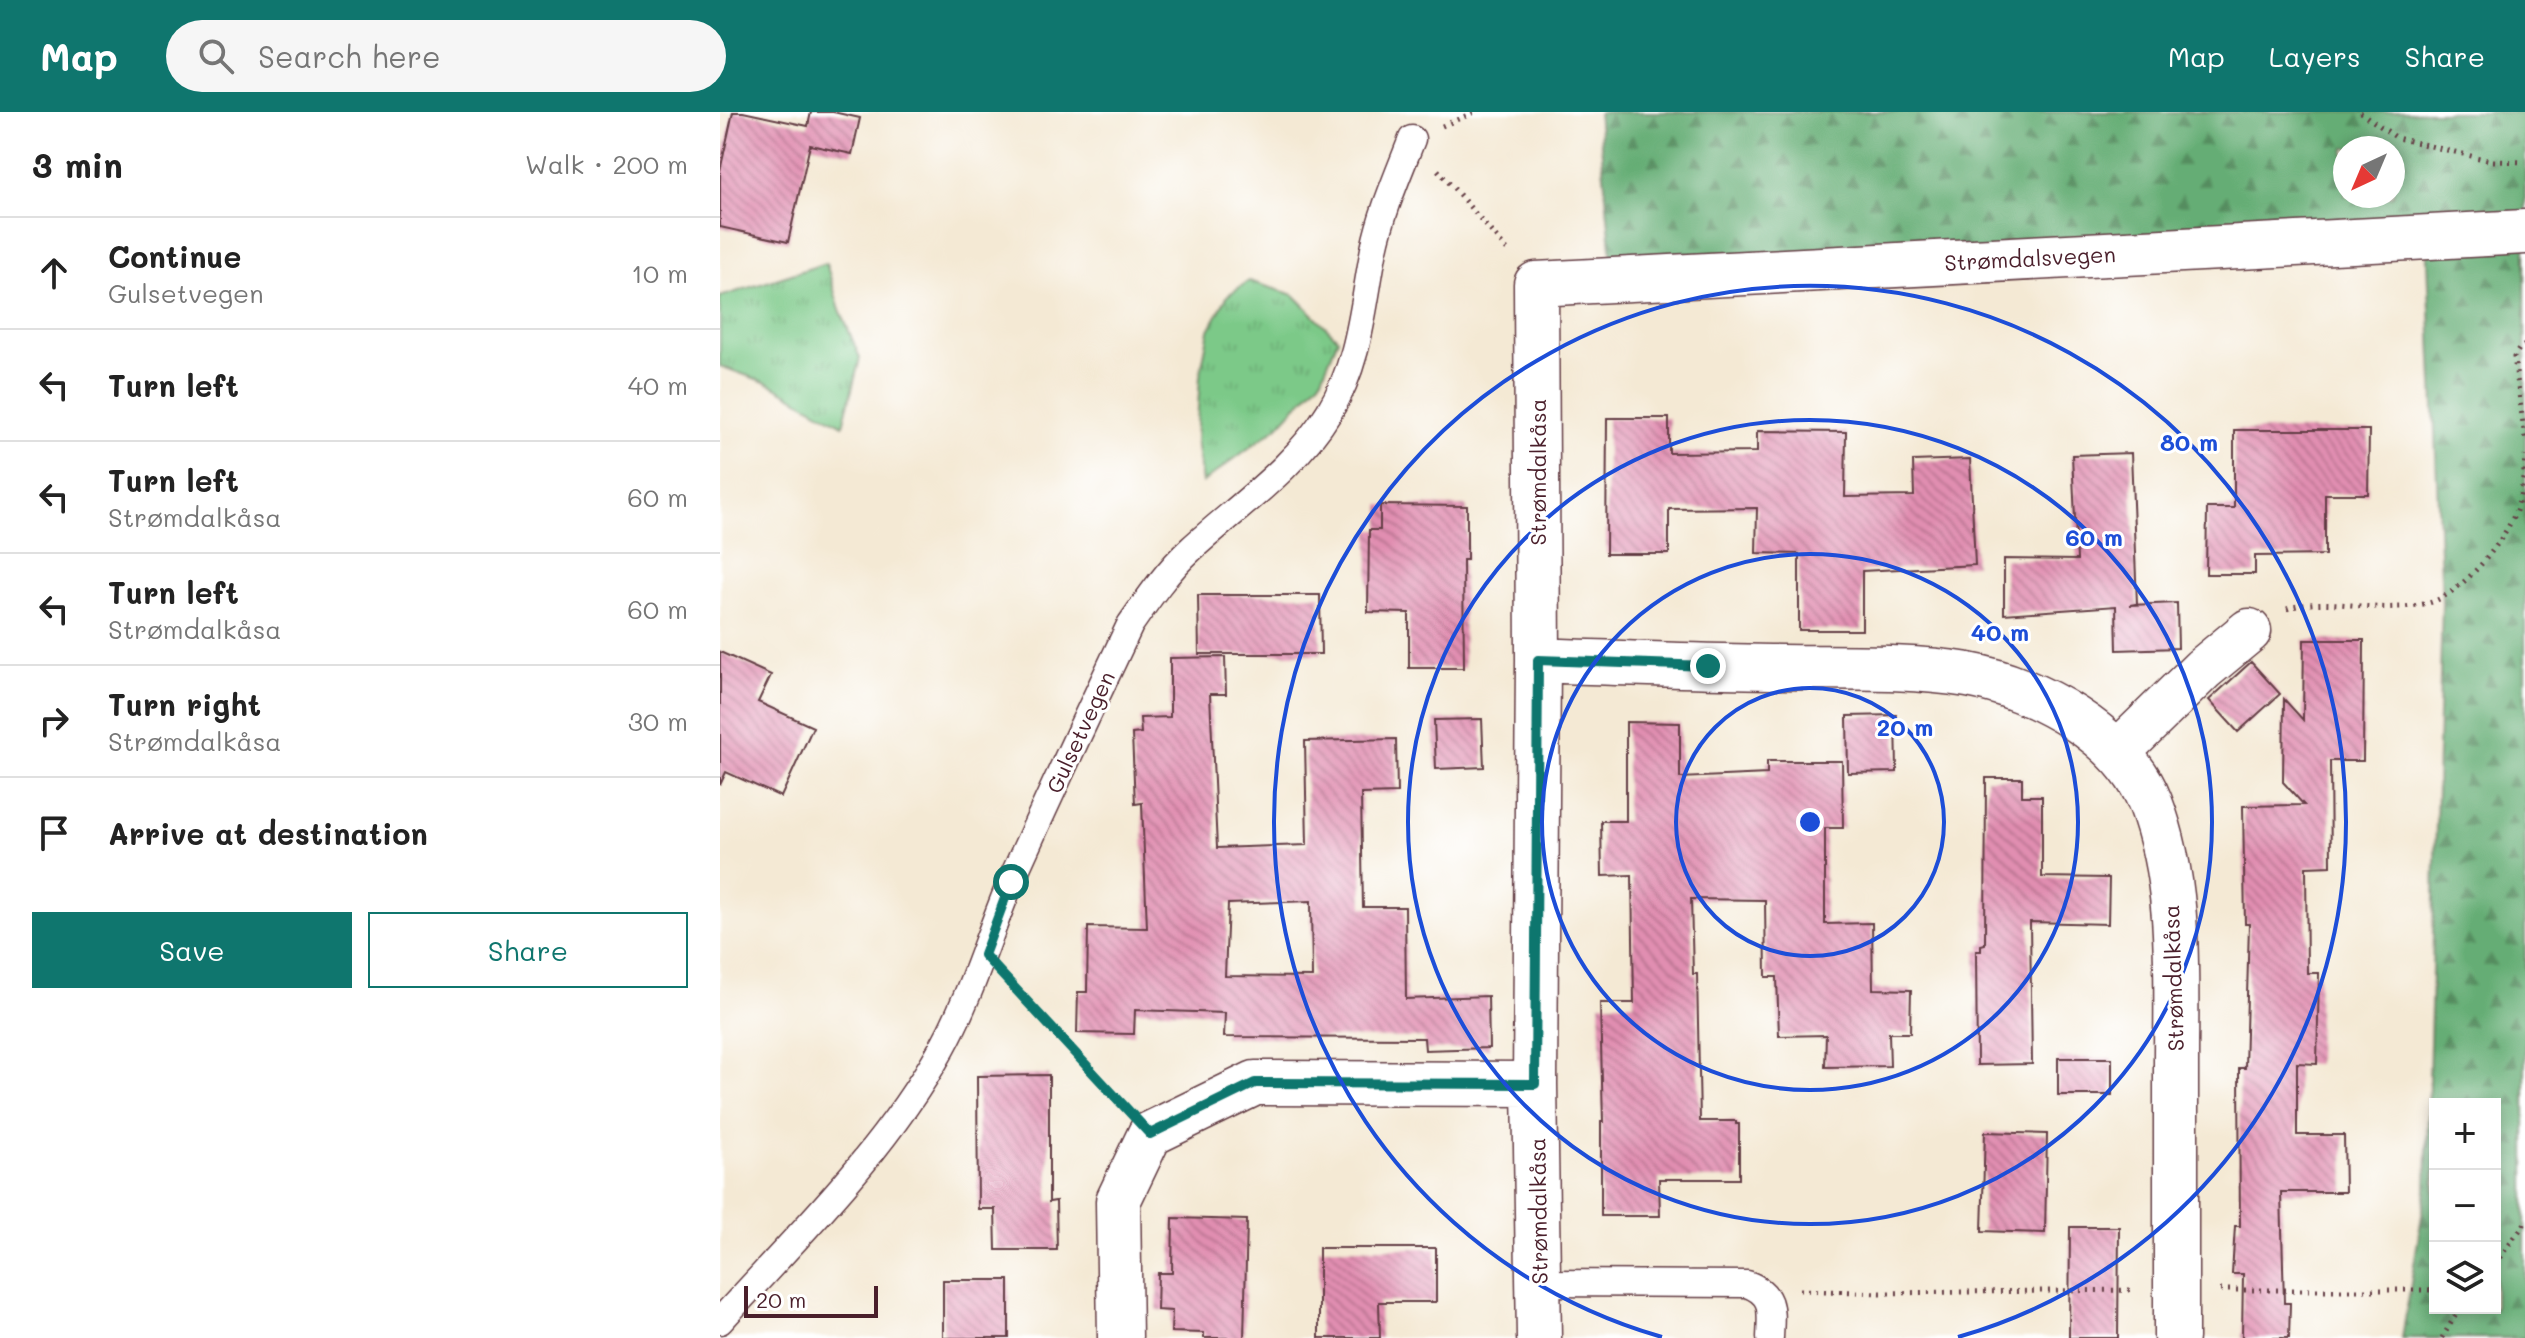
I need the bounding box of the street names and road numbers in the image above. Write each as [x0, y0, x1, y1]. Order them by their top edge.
street label: Strømdalsvegen [1944, 239, 2116, 277]
street label: Strømdalkåsa [1523, 399, 1552, 545]
street label: Gulsetvegen [1039, 666, 1121, 798]
street label: Strømdalkåsa [2156, 904, 2190, 1052]
street label: Strømdalkåsa [1522, 1137, 1554, 1285]

